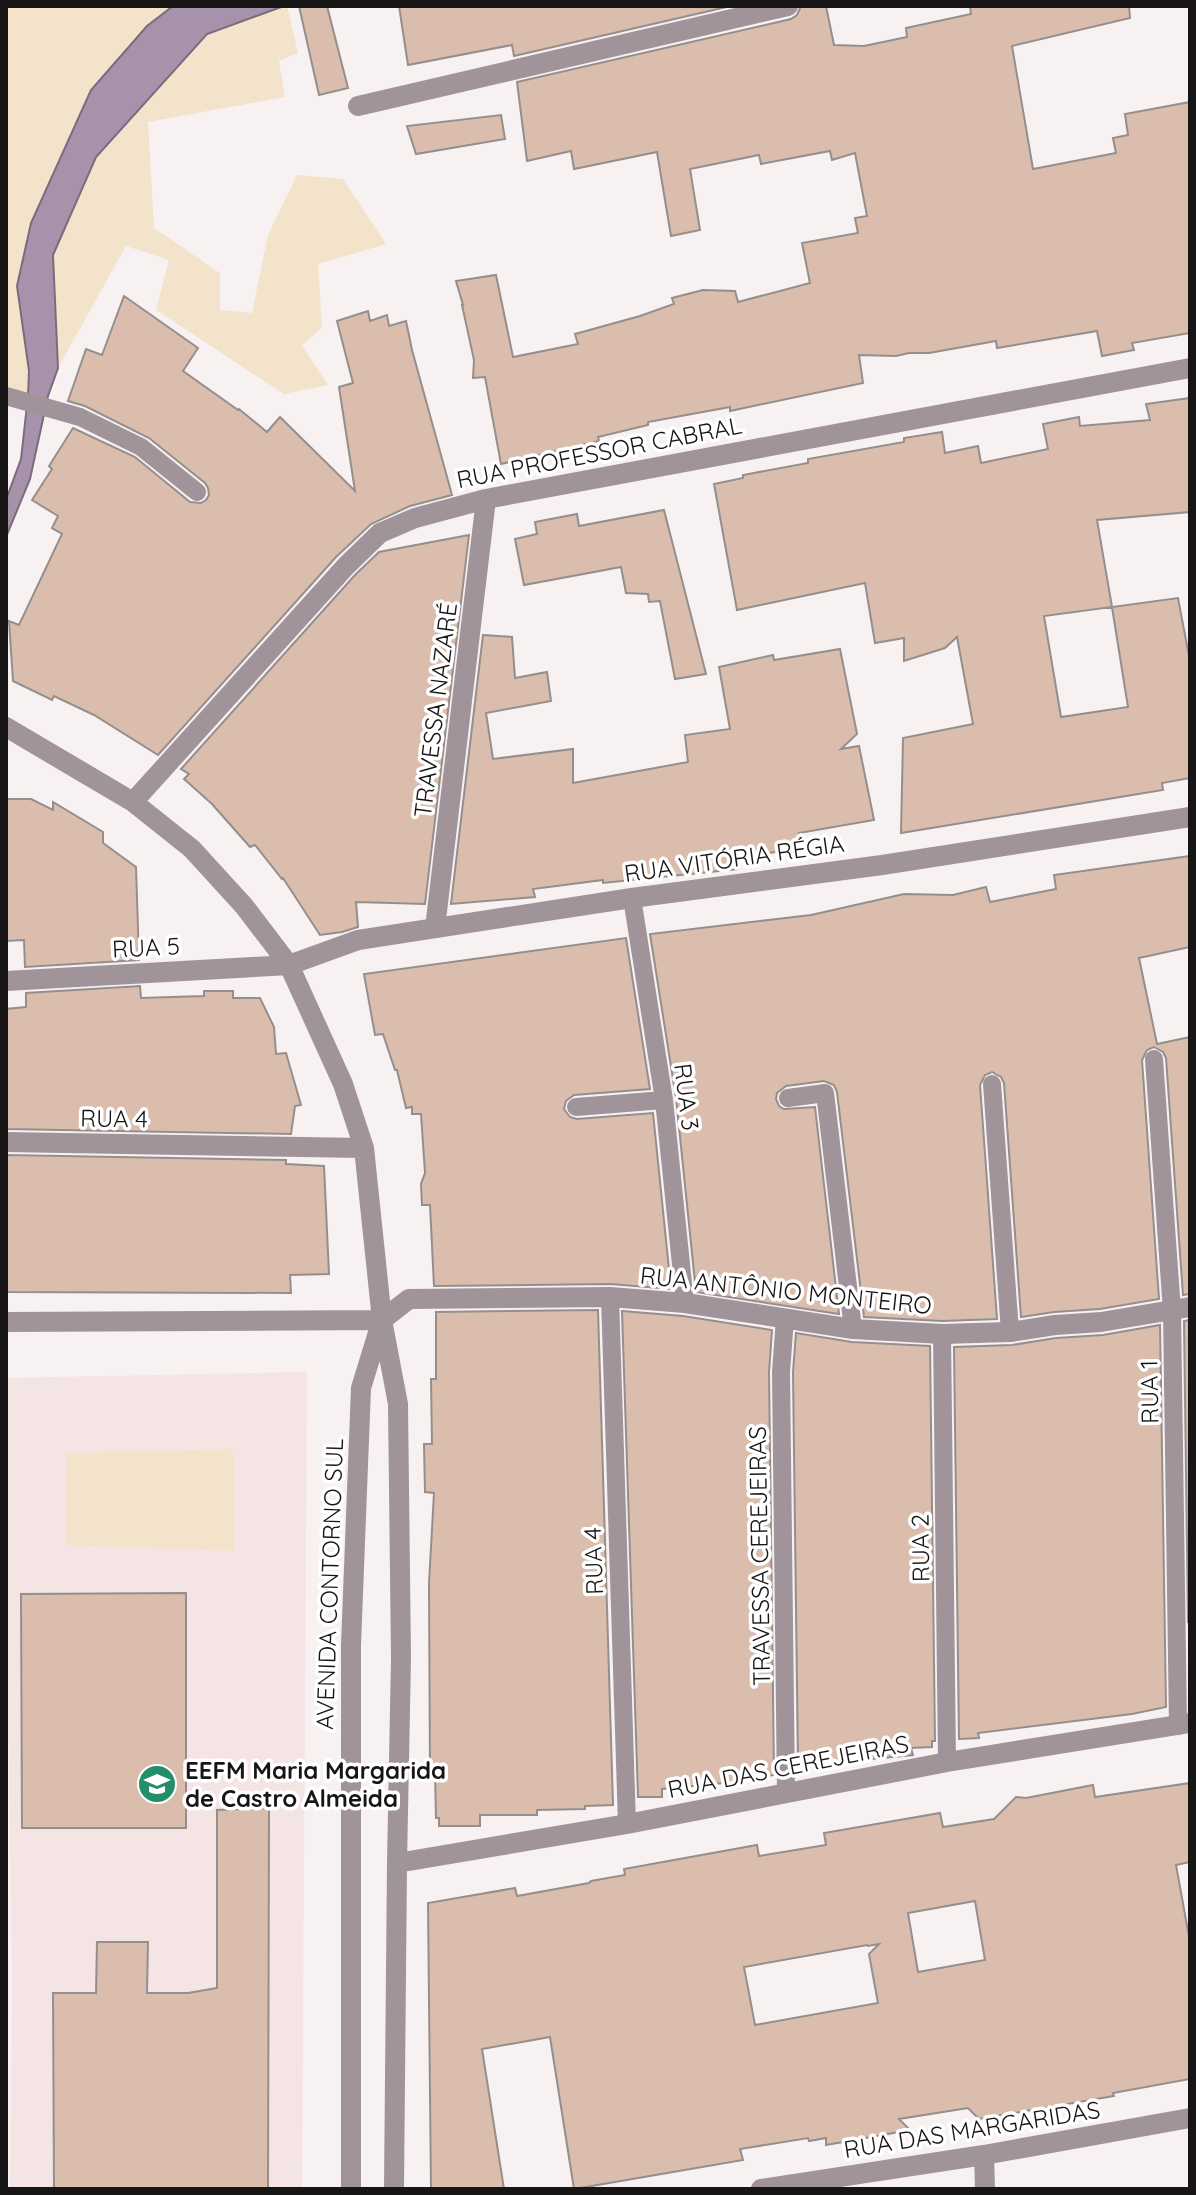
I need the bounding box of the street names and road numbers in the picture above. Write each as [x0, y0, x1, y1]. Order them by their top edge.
street label: RUA PROFESSOR CABRAL [454, 410, 744, 494]
street label: TRAVESSA NAZARÉ [407, 601, 463, 819]
street label: RUA VITÓRIA RÉGIA [622, 828, 846, 888]
street label: RUA 5 [111, 930, 181, 964]
street label: RUA 3 [668, 1062, 706, 1132]
street label: RUA 4 [80, 1102, 148, 1134]
street label: RUA ANTÔNIO MONTEIRO [639, 1260, 933, 1320]
street label: RUA 1 [1133, 1360, 1165, 1424]
street label: TRAVESSA CEREJEIRAS [742, 1426, 776, 1686]
street label: AVENIDA CONTORNO SUL [309, 1438, 349, 1730]
street label: RUA 2 [904, 1514, 936, 1582]
street label: RUA 4 [577, 1527, 609, 1595]
street label: RUA DAS CEREJEIRAS [665, 1728, 911, 1804]
street label: RUA DAS MARGARIDAS [842, 2094, 1102, 2164]

